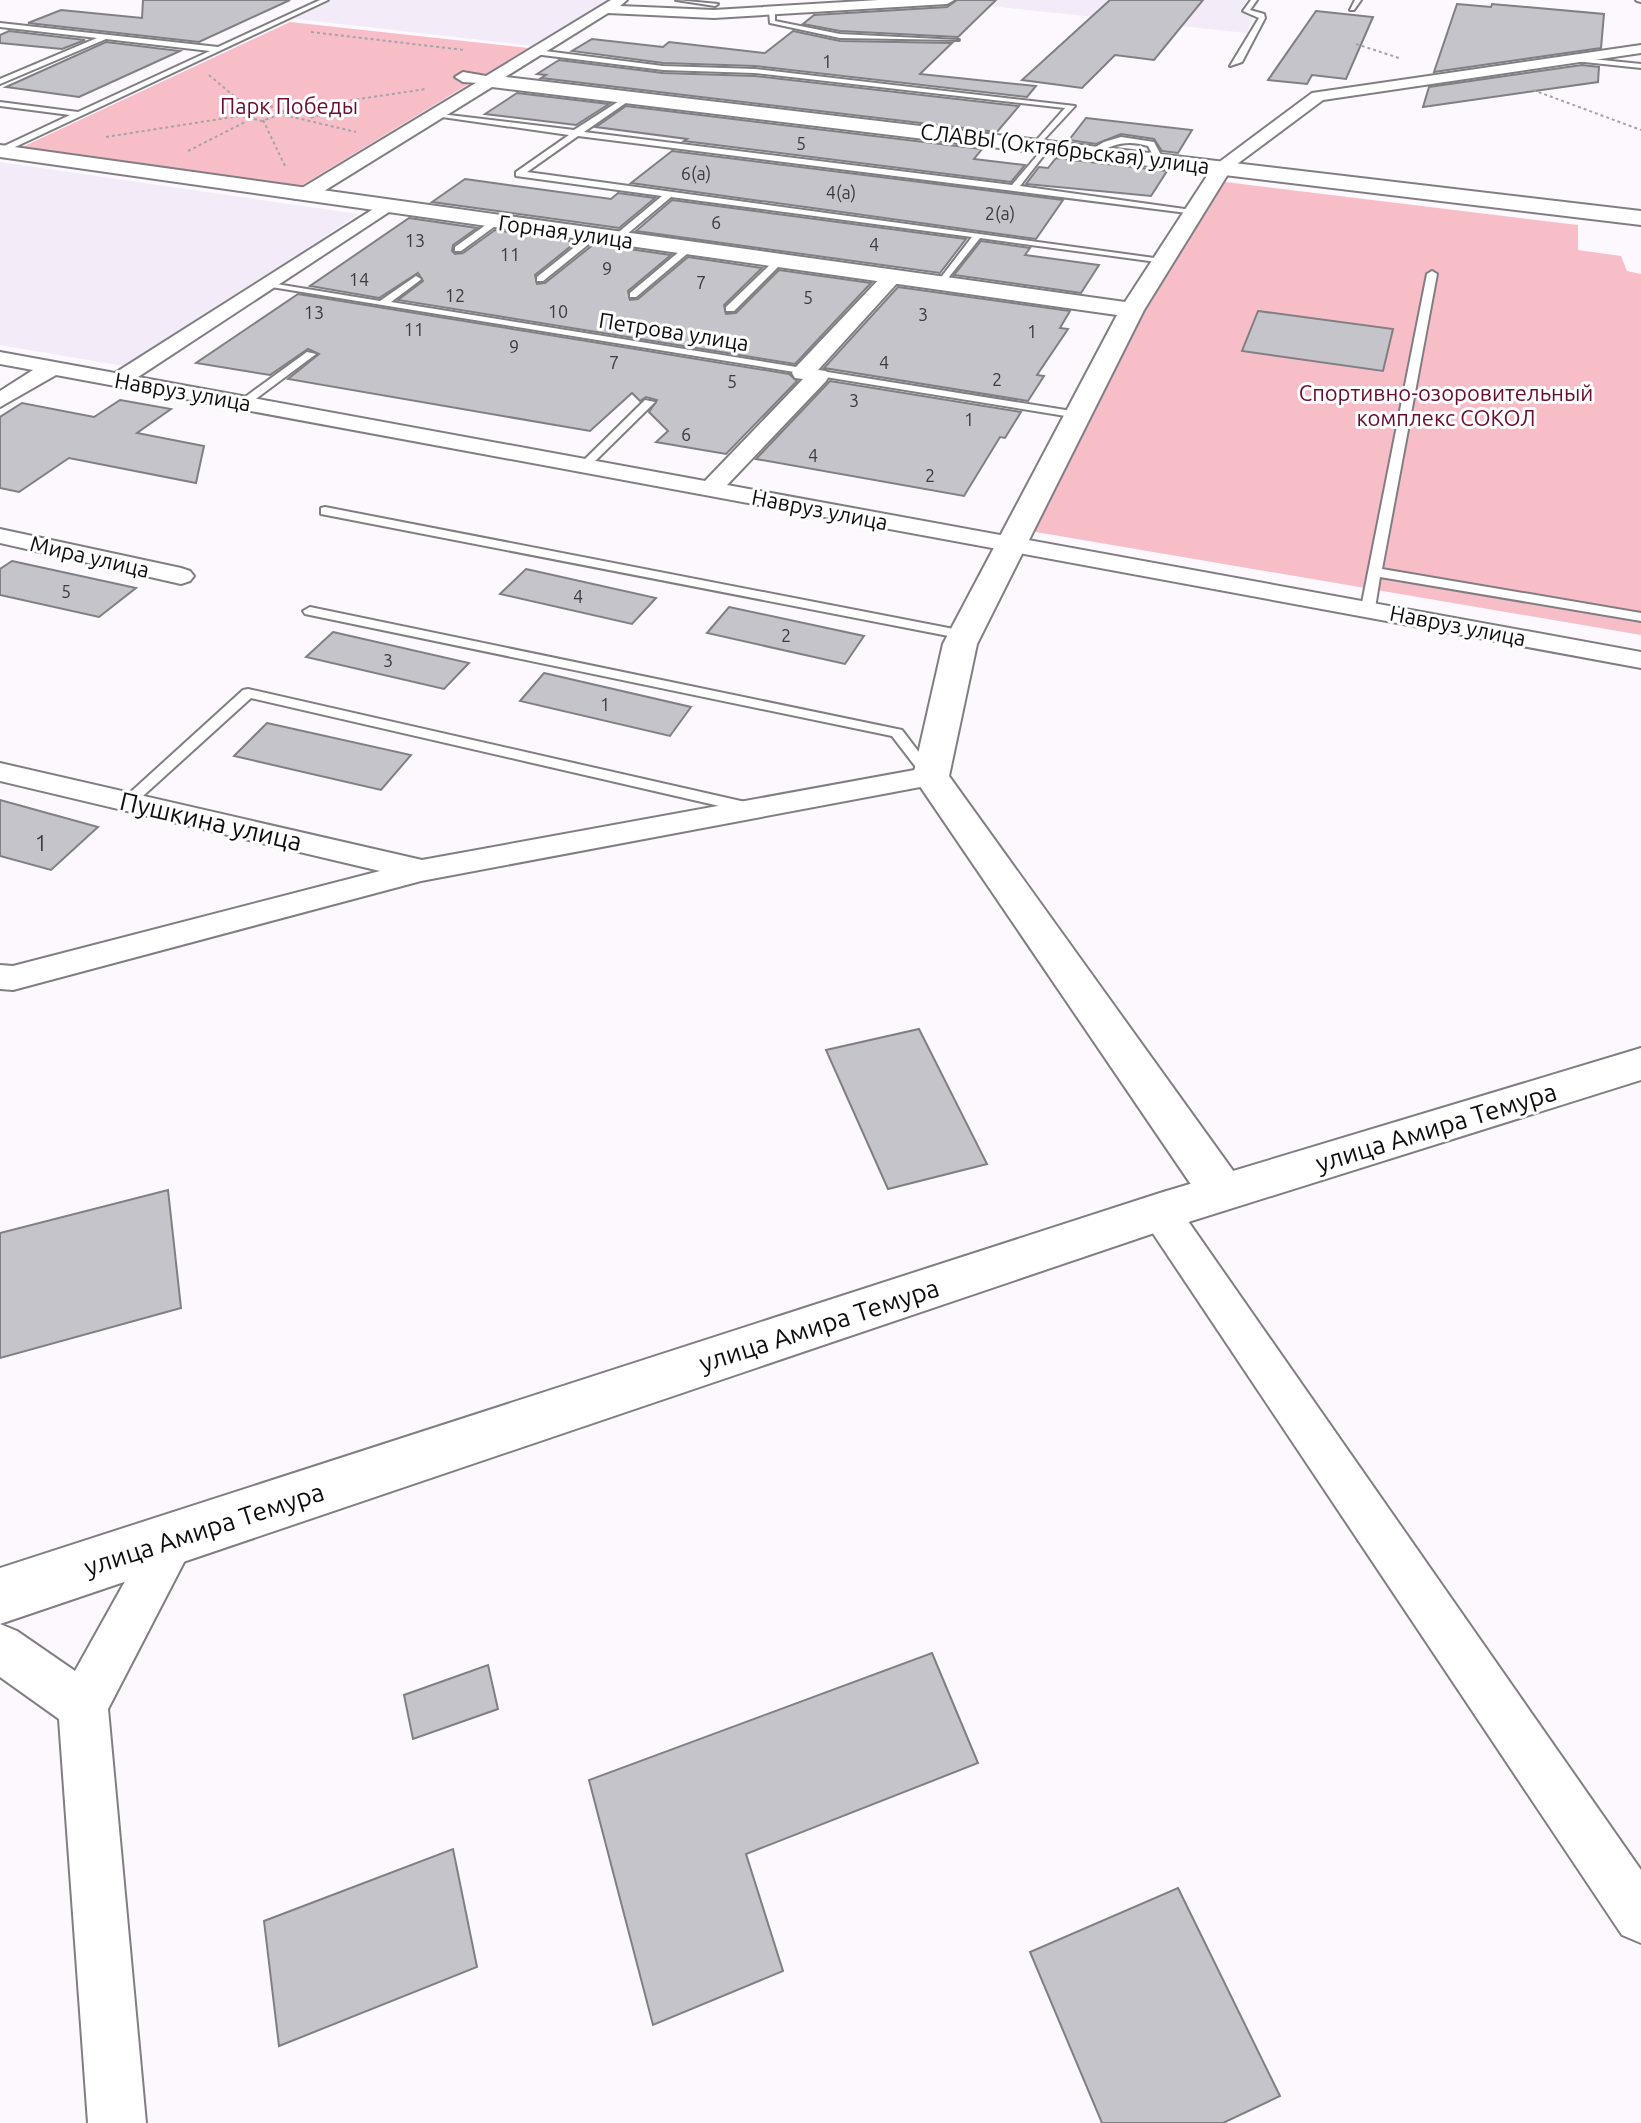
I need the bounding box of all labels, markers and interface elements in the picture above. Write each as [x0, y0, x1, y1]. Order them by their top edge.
house number: 1 [822, 51, 832, 71]
park label: Парк Победы [220, 93, 358, 118]
street label: СЛАВЫ (Октябрьская) улица [919, 118, 1211, 179]
house number: 5 [796, 133, 806, 153]
house number: 6(а) [681, 163, 711, 184]
house number: 4(а) [826, 182, 856, 203]
house number: 2(а) [985, 203, 1015, 224]
street label: Горная улица [497, 209, 635, 253]
house number: 6 [711, 212, 721, 232]
house number: 13 [405, 230, 425, 250]
house number: 4 [869, 234, 879, 254]
house number: 11 [500, 244, 520, 264]
house number: 9 [602, 258, 612, 278]
house number: 14 [349, 269, 369, 289]
house number: 7 [696, 272, 706, 292]
house number: 12 [445, 285, 465, 305]
house number: 5 [803, 287, 813, 307]
house number: 10 [548, 301, 568, 321]
house number: 13 [304, 302, 324, 322]
house number: 3 [918, 304, 928, 324]
street label: Петрова улица [597, 307, 751, 355]
house number: 11 [404, 319, 424, 339]
house number: 1 [1027, 321, 1037, 341]
house number: 9 [509, 336, 519, 356]
house number: 7 [609, 352, 619, 372]
house number: 4 [879, 352, 889, 372]
street label: Навруз улица [113, 367, 253, 415]
house number: 2 [992, 369, 1002, 389]
house number: 5 [727, 371, 737, 391]
park label: Спортивно-озоровительный комплекс СОКОЛ [1299, 380, 1593, 430]
house number: 3 [849, 390, 859, 410]
house number: 1 [964, 409, 974, 429]
house number: 6 [681, 424, 691, 444]
house number: 4 [808, 445, 818, 465]
house number: 2 [925, 465, 935, 485]
street label: Навруз улица [750, 484, 890, 534]
street label: Мира улица [28, 530, 152, 582]
house number: 5 [61, 581, 71, 601]
house number: 4 [573, 586, 583, 606]
street label: Навруз улица [1388, 600, 1528, 650]
house number: 2 [781, 625, 791, 645]
house number: 3 [383, 650, 393, 670]
house number: 1 [600, 694, 610, 714]
street label: Пушкина улица [117, 786, 305, 856]
house number: 1 [35, 830, 47, 855]
street label: улица Амира Темура [1312, 1077, 1560, 1177]
street label: улица Амира Темура [695, 1273, 943, 1377]
street label: улица Амира Темура [80, 1477, 328, 1581]

